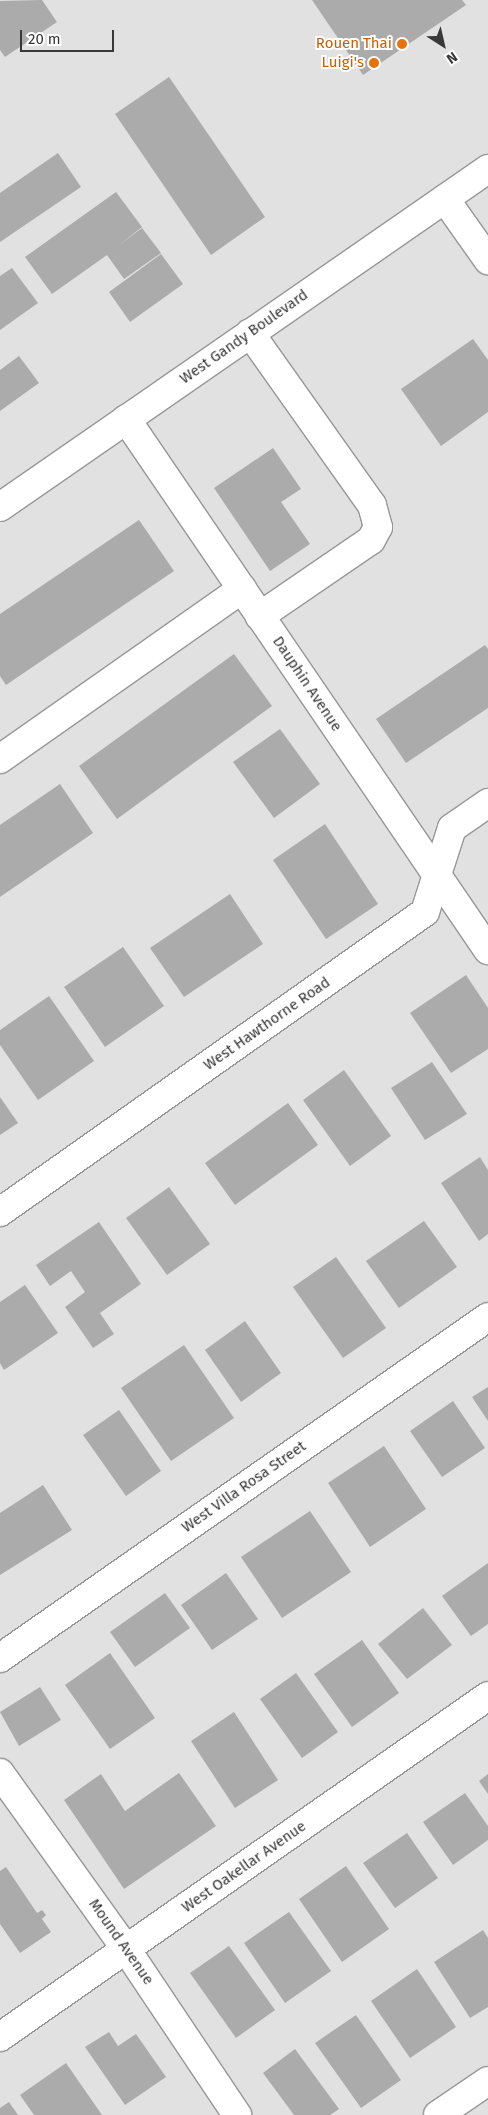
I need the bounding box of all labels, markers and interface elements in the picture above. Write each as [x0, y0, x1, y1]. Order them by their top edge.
scale bar [22, 20, 116, 52]
north arrow [418, 20, 468, 70]
text: 20 m [28, 30, 61, 48]
place label: Rouen Thai [316, 35, 392, 53]
marker: Rouen Thai [396, 38, 408, 50]
text: N [443, 48, 461, 67]
place label: Luigi's [322, 54, 364, 72]
marker: Luigi's [368, 57, 380, 69]
street label: West Gandy Boulevard [176, 286, 312, 388]
street label: Dauphin Avenue [269, 633, 345, 735]
street label: West Hawthorne Road [200, 974, 334, 1074]
street label: West Villa Rosa Street [178, 1437, 310, 1537]
street label: West Oakellar Avenue [178, 1817, 310, 1917]
street label: Mound Avenue [85, 1896, 157, 1988]

